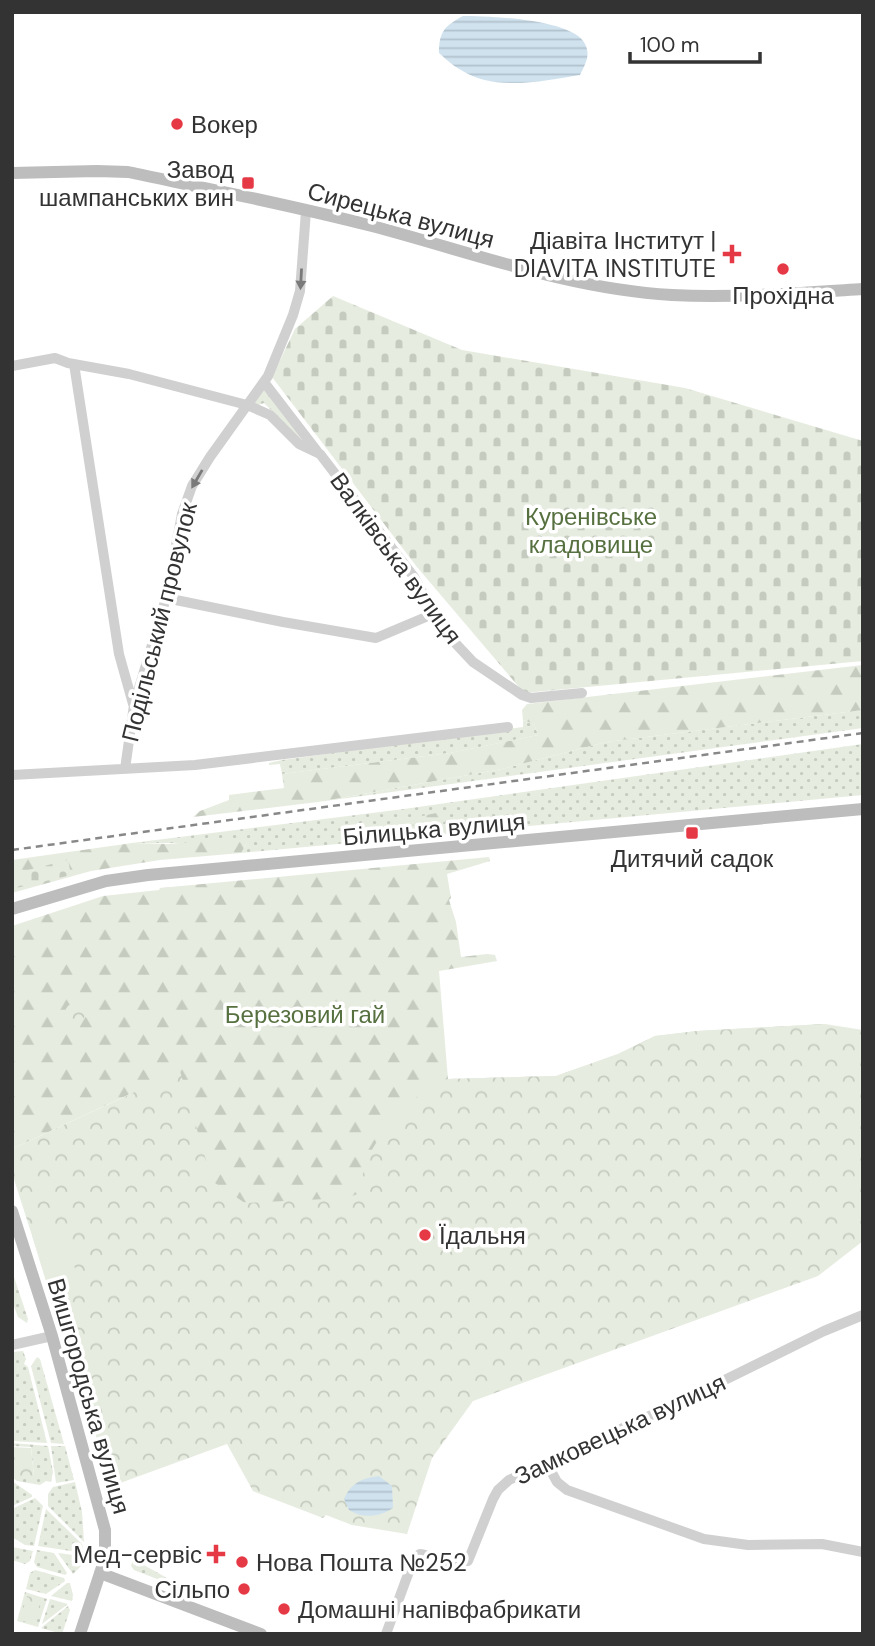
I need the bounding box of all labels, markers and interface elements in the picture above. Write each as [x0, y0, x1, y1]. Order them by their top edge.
scale bar [630, 21, 760, 65]
text: 100 m [640, 31, 700, 59]
place label: Вокер [191, 109, 258, 140]
marker: Вокер [169, 116, 185, 132]
place label: Завод шампанських вин [39, 154, 234, 213]
marker: Завод шампанських вин [240, 175, 256, 191]
street label: Сирецька вулиця [304, 175, 498, 255]
place label: Діавіта Інститут | DIAVITA INSTITUTE [514, 225, 716, 284]
marker: Діавіта Інститут | DIAVITA INSTITUTE [722, 244, 742, 264]
marker: Прохідна [775, 261, 791, 277]
one-way arrow [295, 268, 306, 290]
place label: Прохідна [732, 280, 834, 311]
street label: Валківська вулиця [323, 466, 469, 650]
one-way arrow [191, 469, 203, 488]
street label: Подільський провулок [114, 499, 204, 745]
park label: Куренівське кладовище [525, 501, 657, 560]
street label: Білицька вулиця [341, 806, 527, 852]
marker: Дитячий садок [684, 825, 700, 841]
place label: Дитячий садок [611, 843, 774, 874]
park label: Березовий гай [225, 999, 385, 1030]
place label: Їдальня [439, 1220, 526, 1251]
marker: Їдальня [417, 1227, 433, 1243]
street label: Вишгородська вулиця [41, 1275, 137, 1517]
street label: Замковецька вулиця [510, 1367, 730, 1491]
place label: Мед-сервіс [73, 1539, 202, 1570]
marker: Мед-сервіс [208, 1546, 224, 1562]
place label: Нова Пошта №252 [256, 1547, 467, 1578]
marker: Нова Пошта №252 [234, 1554, 250, 1570]
place label: Сільпо [154, 1574, 230, 1605]
marker: Сільпо [236, 1581, 252, 1597]
place label: Домашні напівфабрикати [298, 1594, 581, 1625]
marker: Домашні напівфабрикати [276, 1601, 292, 1617]

